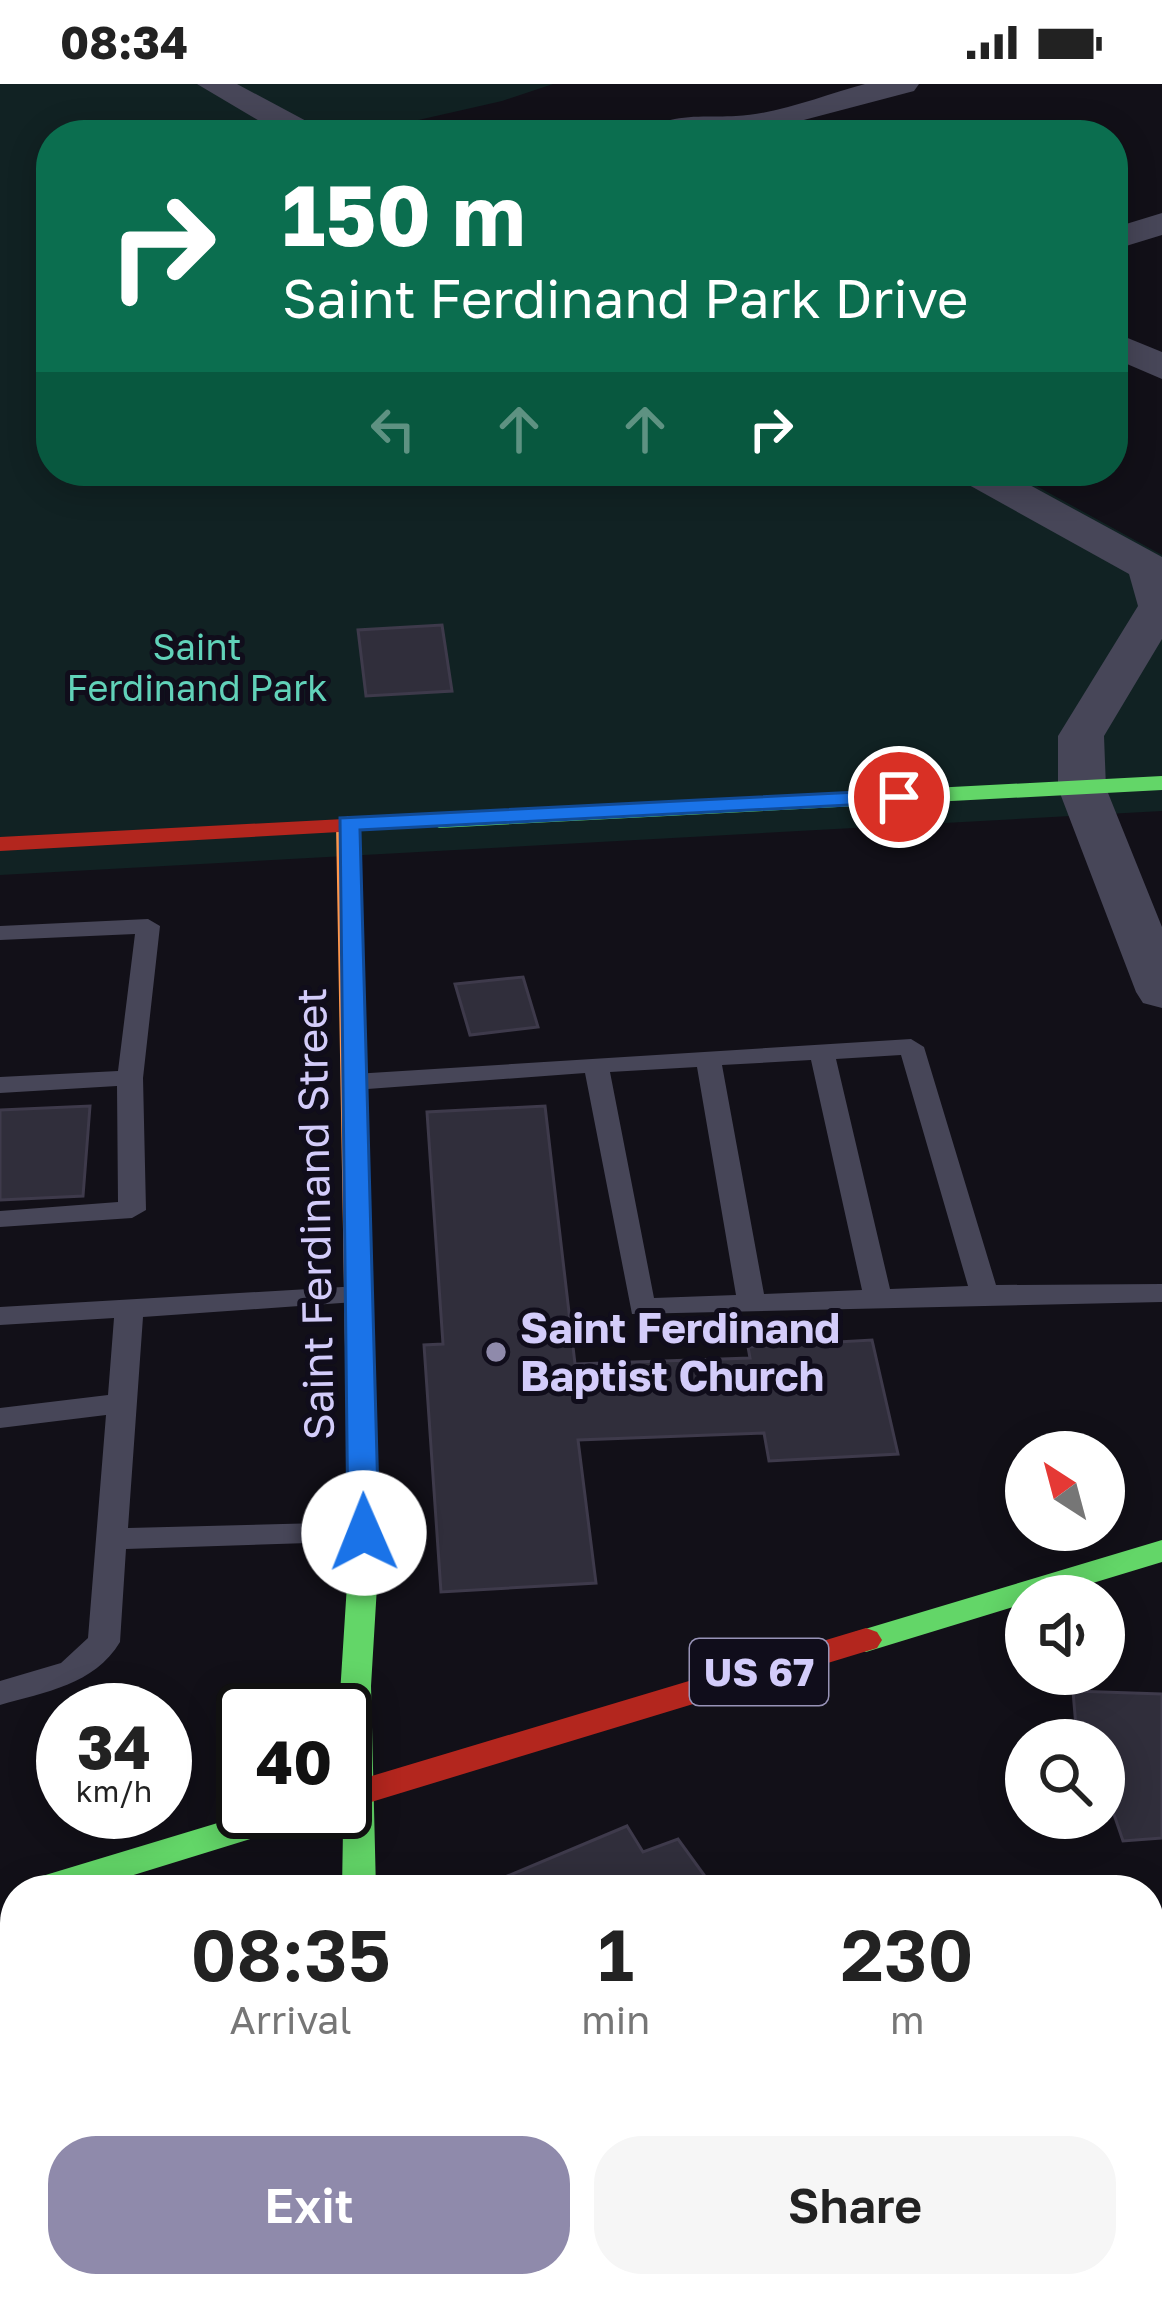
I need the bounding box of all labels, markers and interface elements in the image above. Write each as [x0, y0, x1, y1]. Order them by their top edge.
text: 08:34 [60, 15, 188, 69]
text: 150 m [282, 164, 526, 264]
icon: right [84, 168, 240, 324]
text: Saint Ferdinand Park Drive [282, 265, 968, 330]
icon: left [360, 396, 426, 462]
icon: ahead [486, 396, 552, 462]
icon: ahead [612, 396, 678, 462]
icon: right [738, 396, 804, 462]
park label: Saint Ferdinand Park [66, 625, 328, 709]
pin [848, 746, 950, 848]
icon: arrive [866, 764, 932, 830]
street label: Saint Ferdinand Street [285, 987, 343, 1441]
place label: Saint Ferdinand Baptist Church [520, 1302, 840, 1400]
marker: Saint Ferdinand Baptist Church [483, 1339, 509, 1365]
north arrow [1005, 1431, 1125, 1551]
map controls [1005, 1431, 1125, 1839]
position arrow [301, 1470, 427, 1596]
button: sound [1005, 1575, 1125, 1695]
road number: US 67 [690, 1639, 828, 1705]
speed limit sign: 40 [216, 1683, 372, 1839]
text: 34 [77, 1710, 151, 1782]
button: search [1005, 1719, 1125, 1839]
text: km/h [76, 1773, 152, 1809]
text: 08:35 [191, 1910, 391, 1997]
text: 1 [598, 1910, 634, 1997]
text: 230 [841, 1910, 973, 1997]
text: Arrival [230, 1996, 352, 2043]
text: min [581, 1996, 650, 2043]
text: m [890, 1996, 924, 2043]
button: Exit [48, 2136, 570, 2274]
button: Share [594, 2136, 1116, 2274]

